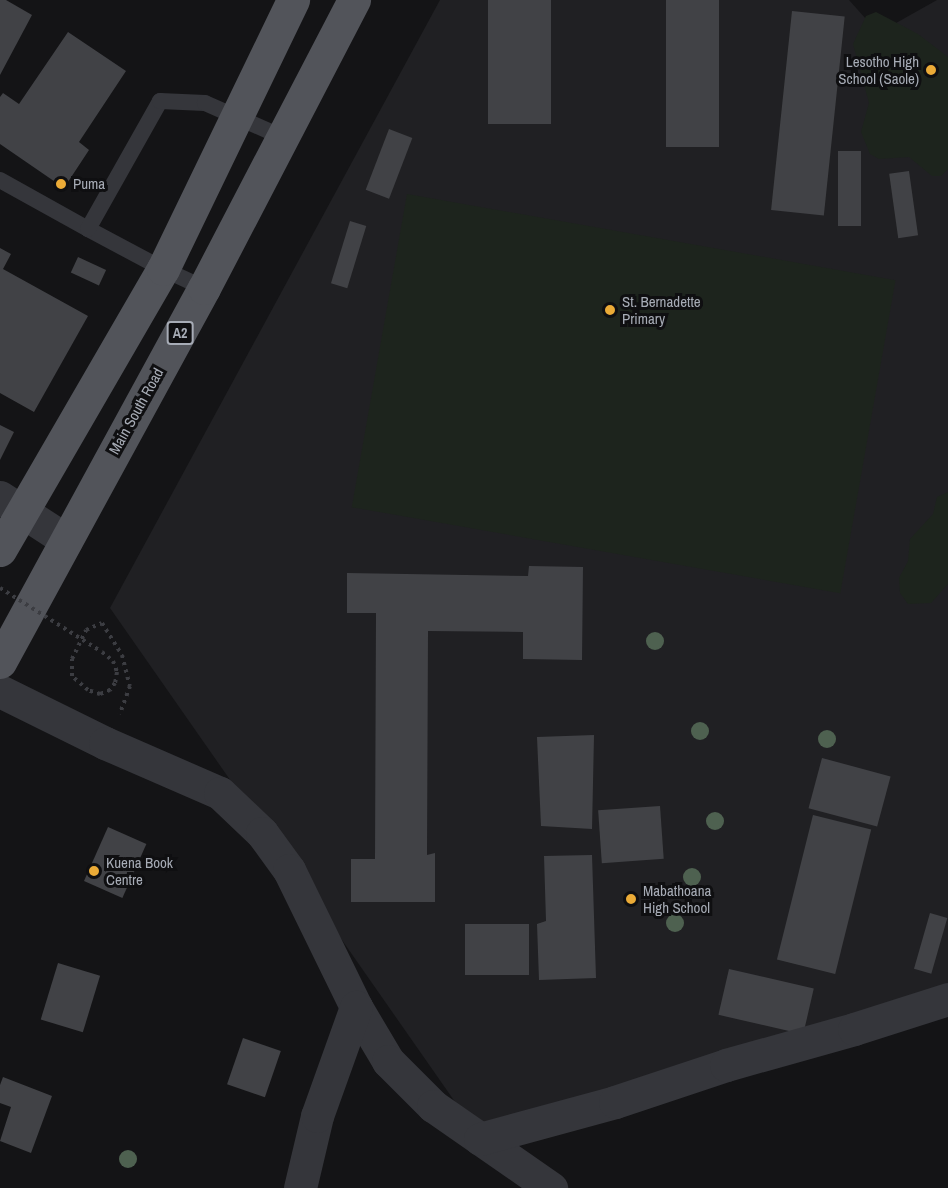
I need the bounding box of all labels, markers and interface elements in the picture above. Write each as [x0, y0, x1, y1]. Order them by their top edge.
place label: Lesotho High School (Saole) [838, 52, 919, 87]
marker: Lesotho High School (Saole) [924, 63, 938, 77]
place label: Puma [73, 175, 105, 193]
marker: Puma [54, 177, 68, 191]
place label: St. Bernadette Primary [622, 292, 701, 327]
marker: St. Bernadette Primary [603, 303, 617, 317]
road number: A2 [166, 322, 194, 344]
street label: Main South Road [105, 365, 167, 457]
place label: Kuena Book Centre [106, 853, 173, 888]
marker: Kuena Book Centre [87, 864, 101, 878]
place label: Mabathoana High School [643, 881, 711, 916]
marker: Mabathoana High School [624, 892, 638, 906]

